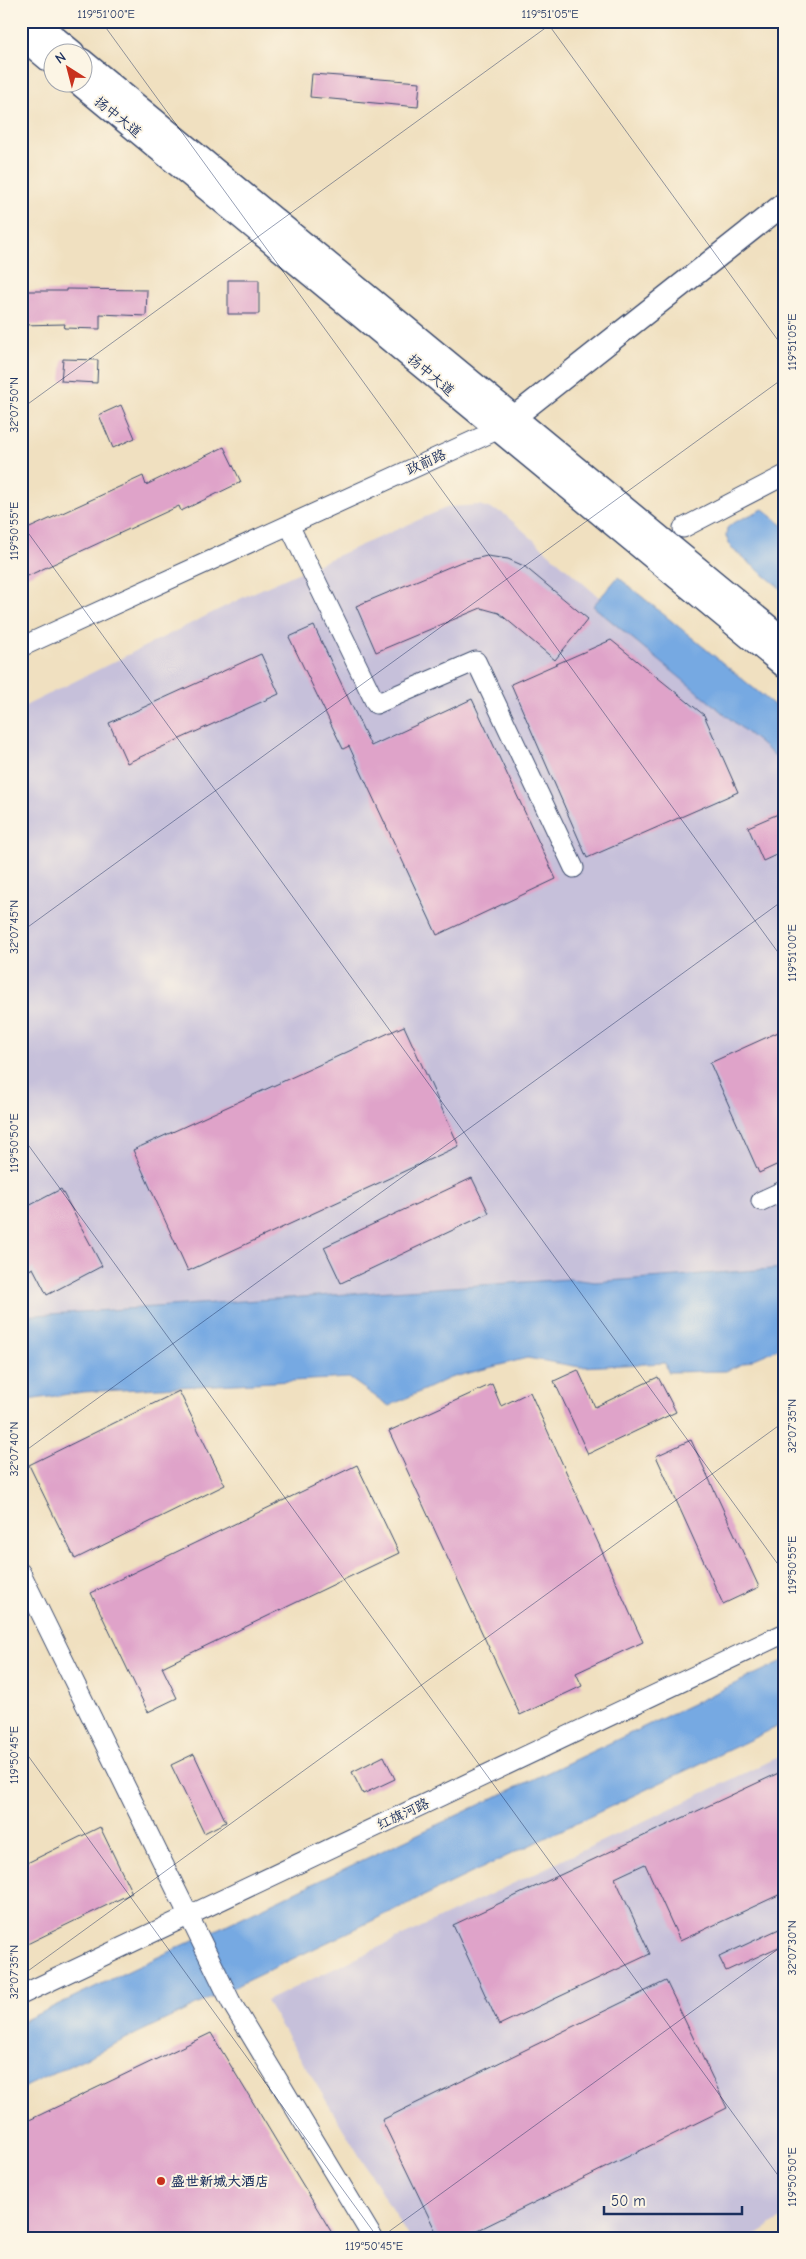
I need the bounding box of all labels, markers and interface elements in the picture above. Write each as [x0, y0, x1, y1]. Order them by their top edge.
text: 119°51'00"E [77, 7, 135, 21]
text: 119°51'05"E [522, 7, 578, 21]
north arrow [42, 42, 92, 92]
text: N [52, 48, 69, 67]
street label: 扬中大道 [91, 93, 145, 141]
text: 119°51'05"E [785, 314, 799, 370]
street label: 扬中大道 [404, 350, 458, 400]
text: 32°07'50"N [7, 377, 21, 433]
street label: 政前路 [403, 446, 449, 478]
text: 119°50'55"E [7, 502, 21, 560]
text: 32°07'45"N [7, 900, 21, 954]
text: 119°51'00"E [785, 924, 799, 982]
text: 119°50'50"E [7, 1113, 21, 1173]
text: 32°07'35"N [785, 1399, 799, 1453]
text: 32°07'40"N [7, 1422, 21, 1476]
text: 119°50'55"E [785, 1536, 799, 1594]
text: 119°50'45"E [7, 1726, 21, 1784]
street label: 红旗河路 [374, 1794, 432, 1834]
text: 32°07'30"N [785, 1920, 799, 1976]
text: 32°07'35"N [7, 1945, 21, 1999]
text: 119°50'50"E [785, 2147, 799, 2207]
place label: 盛世新城大酒店 [171, 2173, 269, 2190]
marker: 盛世新城大酒店 [155, 2175, 167, 2187]
scale bar [604, 2184, 741, 2216]
text: 50 m [611, 2192, 646, 2210]
text: 119°50'45"E [345, 2239, 403, 2253]

